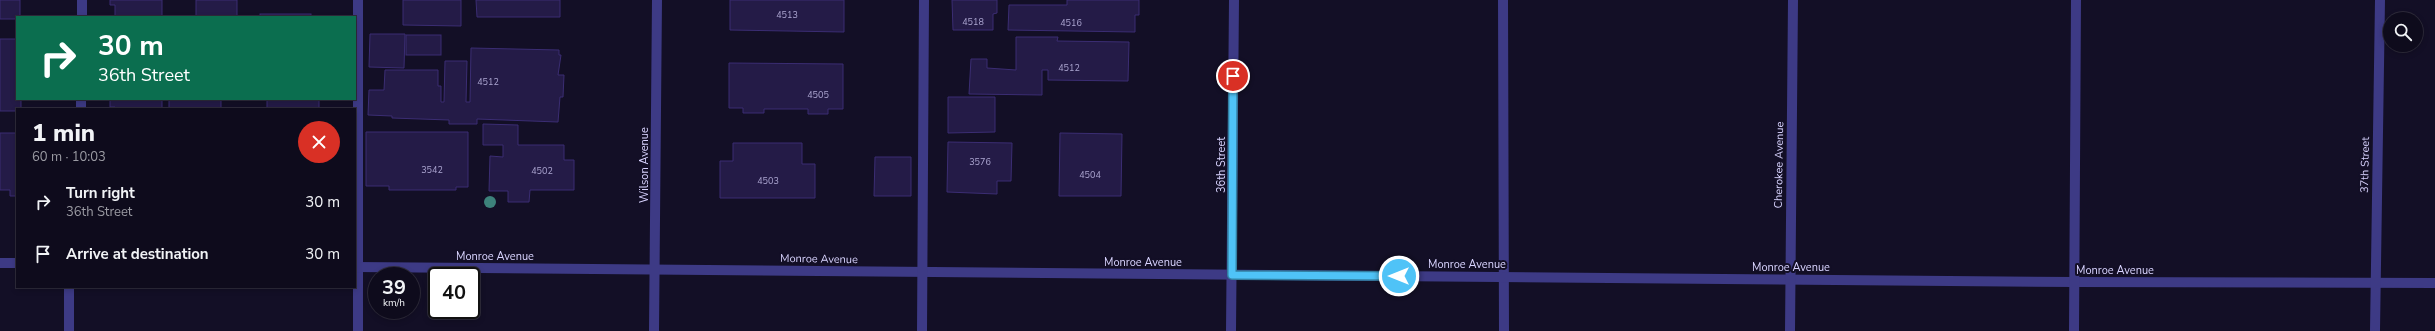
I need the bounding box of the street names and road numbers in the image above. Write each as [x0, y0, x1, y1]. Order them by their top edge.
street label: Cherokee Avenue [1771, 121, 1787, 209]
street label: Wilson Avenue [637, 127, 652, 203]
street label: 36th Street [1214, 137, 1229, 193]
street label: 37th Street [2357, 137, 2373, 193]
street label: Monroe Avenue [456, 249, 534, 264]
street label: Monroe Avenue [780, 251, 858, 267]
street label: Monroe Avenue [1104, 255, 1182, 270]
street label: Monroe Avenue [1428, 257, 1506, 272]
street label: Monroe Avenue [1752, 260, 1830, 275]
street label: Monroe Avenue [2076, 263, 2154, 278]

